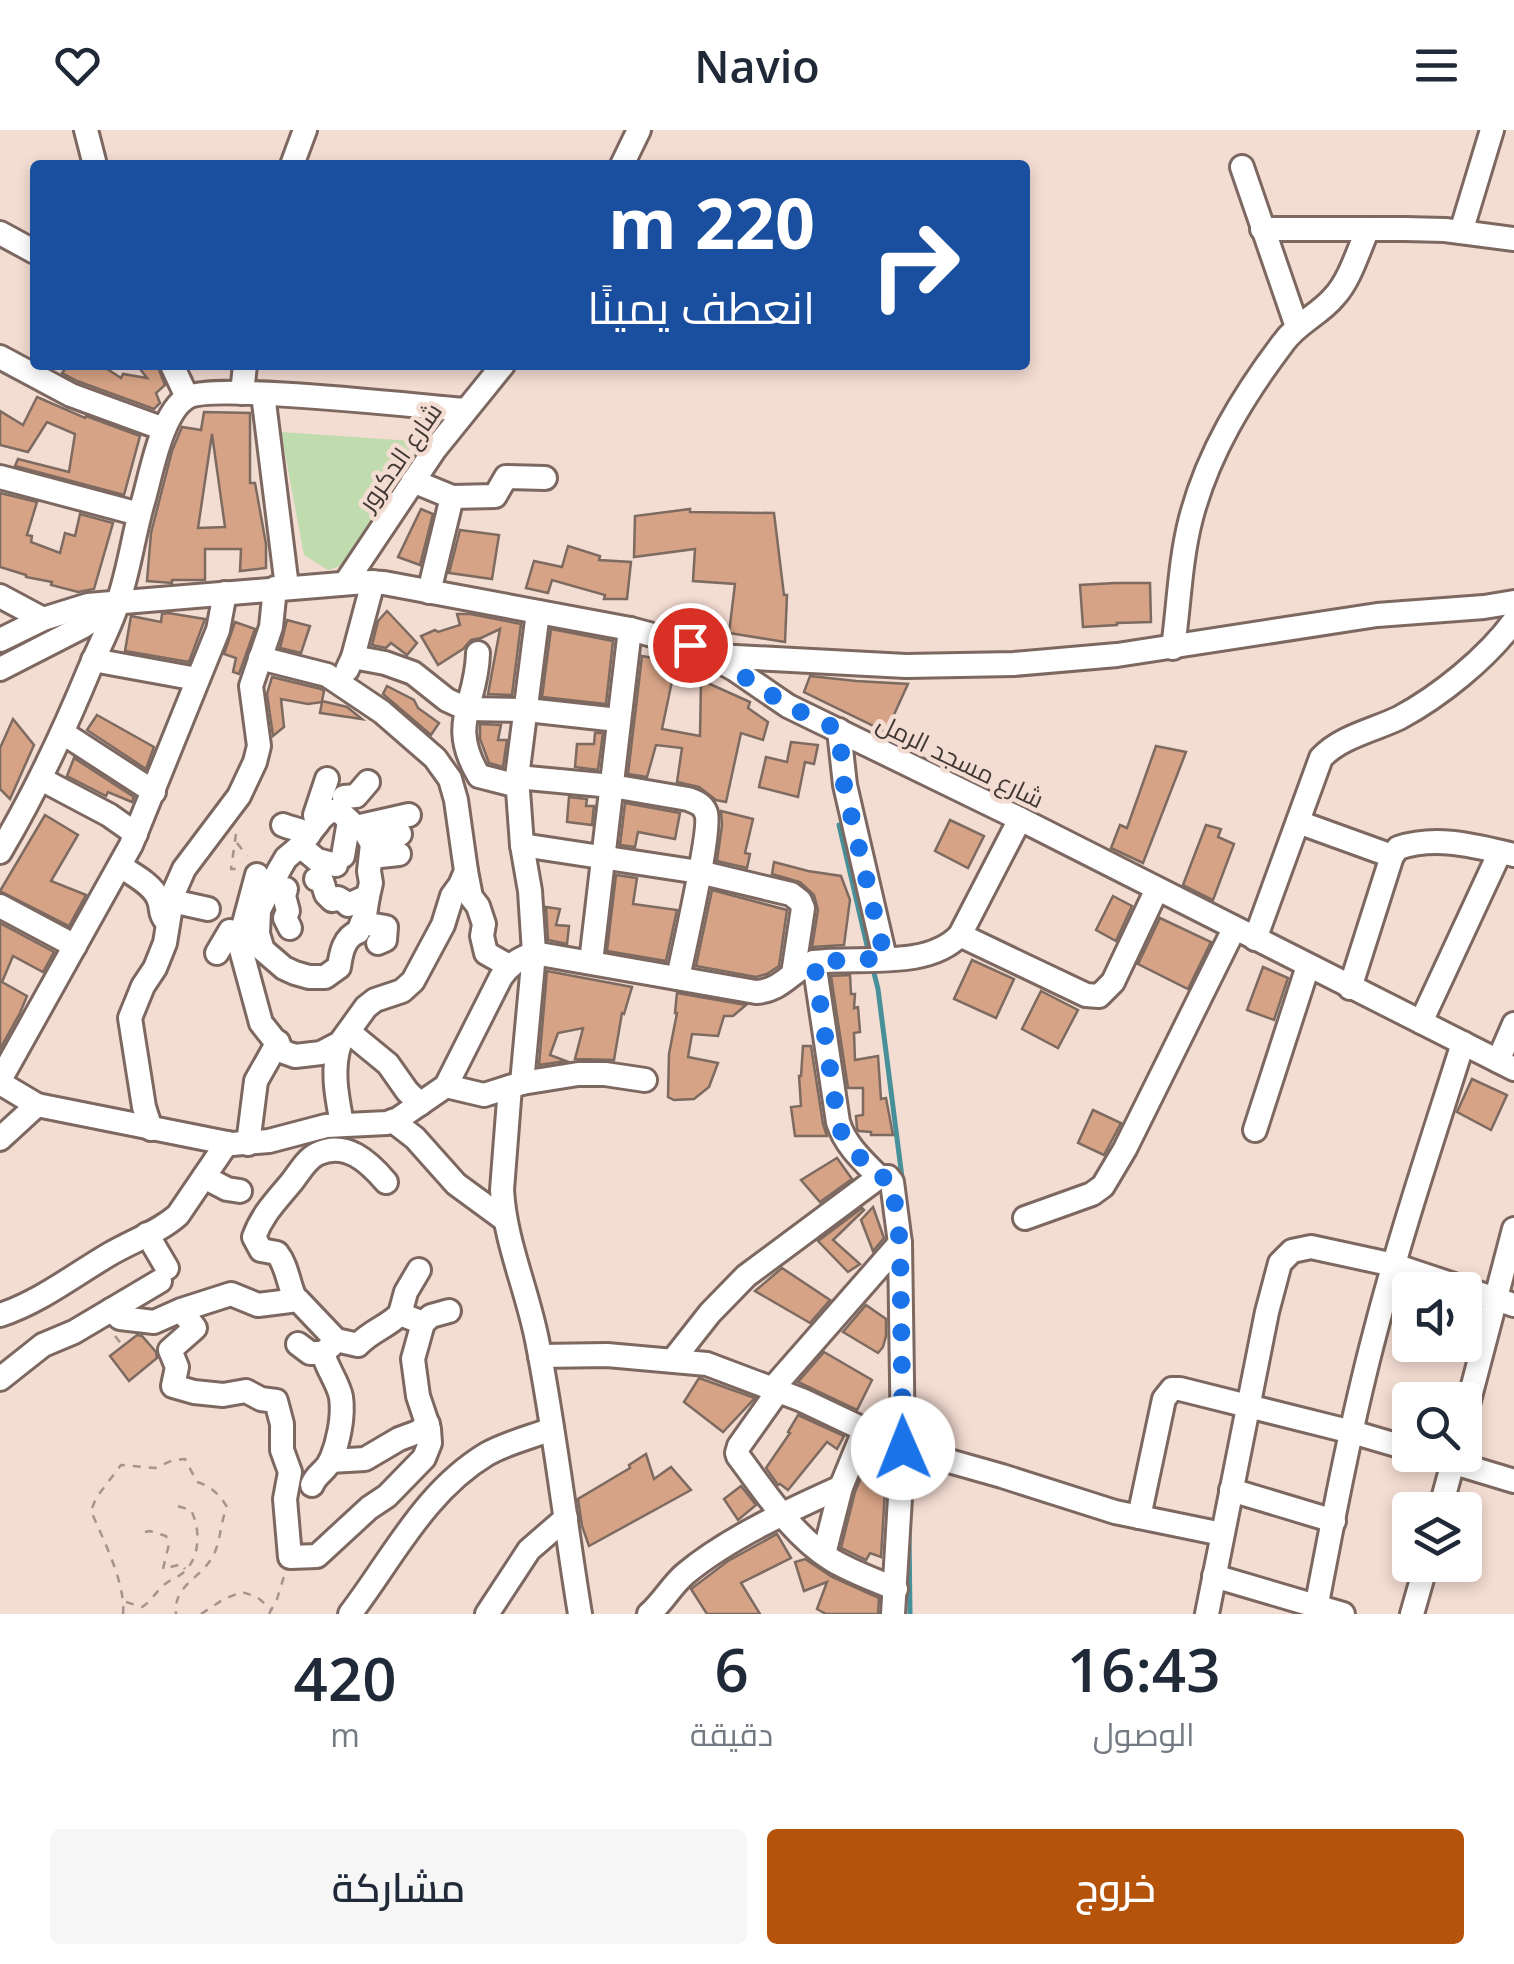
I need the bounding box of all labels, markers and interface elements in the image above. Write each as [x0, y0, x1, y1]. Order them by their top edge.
text: Navio [694, 35, 820, 96]
icon: heart [50, 38, 105, 93]
icon: menu [1409, 38, 1464, 93]
text: 220 m [608, 174, 815, 270]
icon: right [850, 200, 980, 330]
text: انعطف يمينًا [587, 276, 815, 337]
street label: شارع الدكرور [348, 395, 450, 519]
pin [648, 603, 733, 688]
icon: arrive [663, 618, 718, 673]
street label: شارع مسجد الرمل [871, 705, 1050, 816]
map controls [1392, 1272, 1482, 1582]
button: sound [1392, 1272, 1482, 1362]
button: search [1392, 1382, 1482, 1472]
position arrow [851, 1396, 955, 1500]
button: layers [1392, 1492, 1482, 1582]
text: 6 [714, 1628, 749, 1710]
text: 16:43 [1067, 1628, 1220, 1710]
text: 420 [294, 1637, 397, 1719]
text: دقيقة [690, 1712, 773, 1755]
text: الوصول [1093, 1712, 1195, 1755]
text: m [330, 1713, 360, 1756]
button: مشاركة [50, 1829, 747, 1944]
button: خروج [767, 1829, 1464, 1944]

